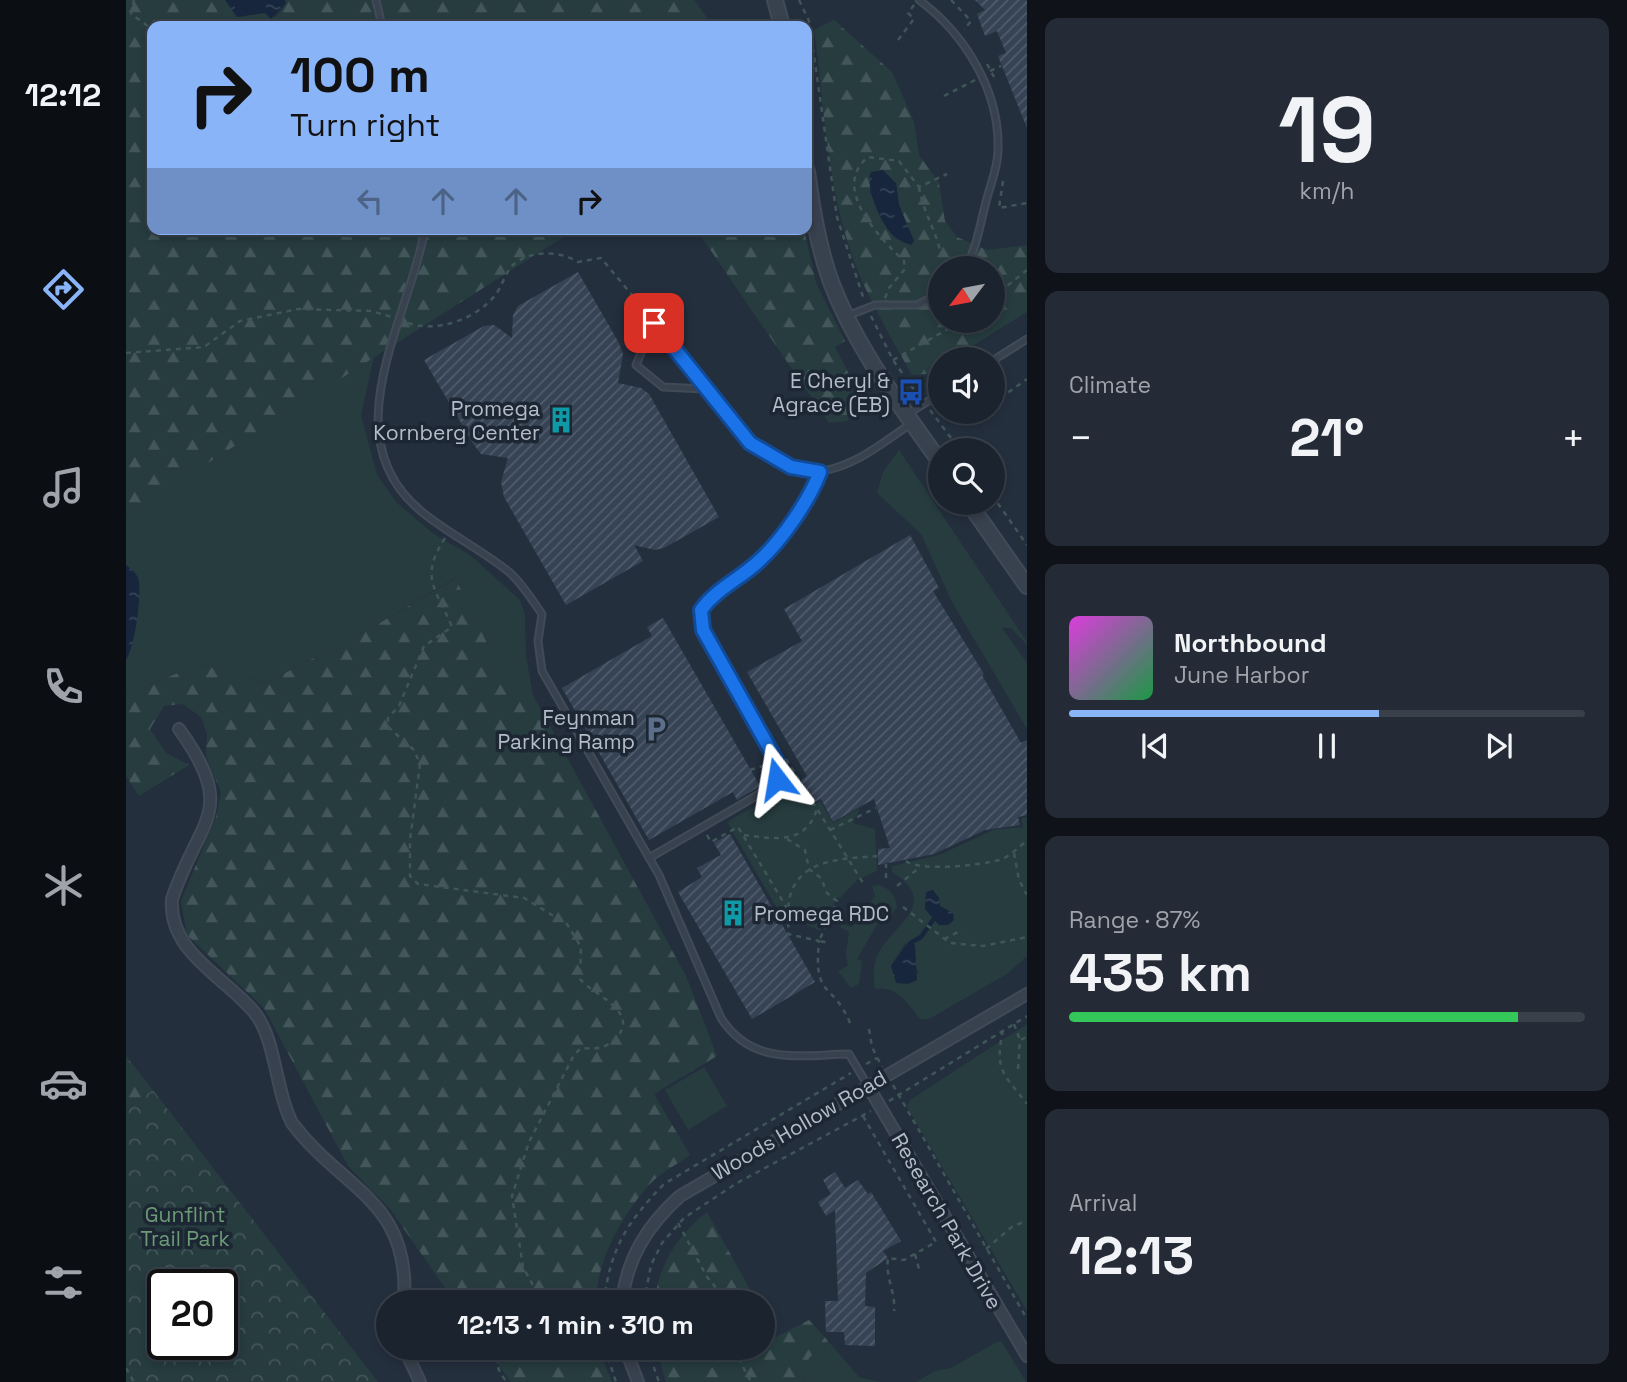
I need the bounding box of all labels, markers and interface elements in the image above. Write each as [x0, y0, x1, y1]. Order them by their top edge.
text: 100 m [290, 44, 430, 106]
icon: right [175, 49, 266, 140]
text: 19 [1278, 72, 1376, 189]
text: 12:12 [25, 75, 101, 115]
text: Turn right [290, 105, 440, 145]
text: km/h [1300, 176, 1354, 206]
icon: left [351, 182, 389, 220]
icon: ahead [424, 182, 462, 220]
icon: ahead [497, 182, 535, 220]
icon: right [570, 182, 608, 220]
north arrow [928, 256, 1004, 332]
map controls [928, 256, 1005, 515]
icon: directions [39, 265, 88, 314]
pin [624, 293, 684, 353]
icon: arrive [635, 304, 673, 342]
button: sound [928, 347, 1005, 424]
place label: E Cheryl & Agrace (EB) [772, 367, 890, 418]
text: Climate [1069, 370, 1151, 400]
bus stop icon: E Cheryl & Agrace (EB) [896, 377, 926, 407]
place label: Promega Kornberg Center [373, 395, 540, 446]
building icon: Promega Kornberg Center [546, 405, 576, 435]
text: 21° [1290, 405, 1364, 471]
text: − [1069, 414, 1093, 462]
text: + [1561, 414, 1585, 462]
button: search [928, 438, 1005, 515]
icon: music [39, 463, 88, 512]
text: Northbound [1174, 626, 1327, 660]
text: June Harbor [1174, 660, 1309, 690]
icon: phone [39, 662, 88, 711]
place label: Feynman Parking Ramp [498, 704, 635, 755]
parking icon: Feynman Parking Ramp [641, 714, 671, 744]
icon: previous [1136, 727, 1174, 765]
icon: pause [1308, 727, 1346, 765]
icon: next [1480, 727, 1518, 765]
position arrow [740, 742, 814, 816]
icon: climate [39, 861, 88, 910]
building icon: Promega RDC [718, 898, 748, 928]
place label: Promega RDC [754, 900, 889, 927]
text: Range · 87% [1069, 905, 1200, 935]
text: 435 km [1069, 940, 1252, 1006]
icon: car [39, 1059, 88, 1108]
street label: Woods Hollow Road [707, 1064, 891, 1186]
street label: Research Park Drive [886, 1128, 1008, 1314]
text: Arrival [1069, 1188, 1137, 1218]
park label: Gunflint Trail Park [140, 1201, 230, 1252]
text: 12:13 [1069, 1223, 1194, 1289]
icon: filters [39, 1258, 88, 1307]
speed limit sign: 20 [147, 1269, 238, 1360]
text: 12:13 · 1 min · 310 m [457, 1308, 694, 1342]

